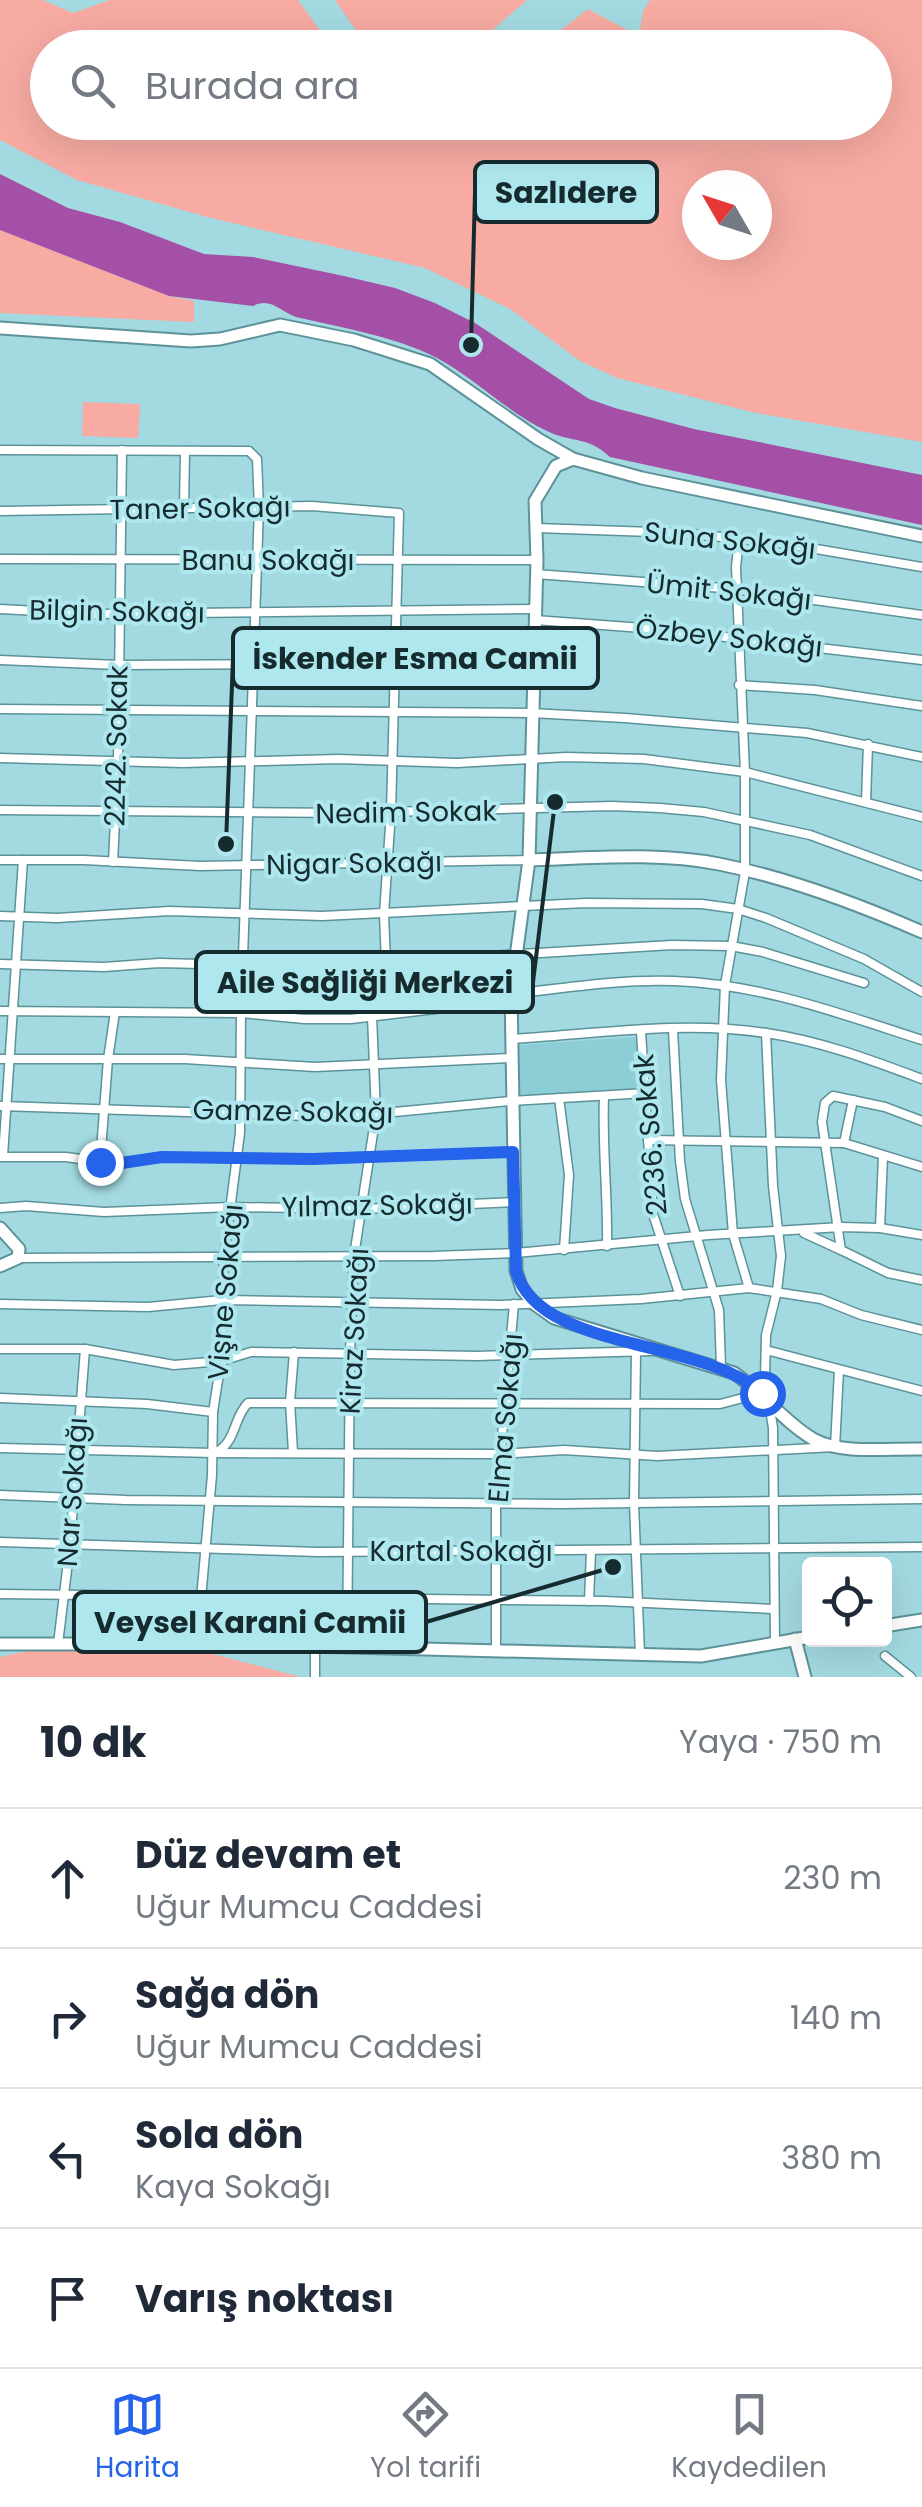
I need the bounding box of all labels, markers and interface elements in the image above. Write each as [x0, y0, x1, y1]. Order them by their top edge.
search box [30, 30, 892, 140]
icon: search [65, 58, 120, 113]
text: Burada ara [145, 59, 360, 112]
callout: Sazlıdere [475, 162, 657, 222]
north arrow [682, 170, 772, 260]
text: Sazlıdere [495, 171, 637, 214]
street label: Taner Sokağı [109, 487, 291, 530]
street label: Suna Sokağı [642, 512, 818, 569]
street label: Banu Sokağı [182, 541, 354, 580]
street label: Ümit Sokağı [644, 563, 813, 620]
street label: Bilgin Sokağı [29, 590, 205, 633]
street label: Özbey Sokağı [634, 608, 824, 667]
callout: İskender Esma Camii [233, 628, 598, 688]
text: İskender Esma Camii [252, 637, 578, 680]
street label: 2242. Sokak [96, 664, 137, 827]
street label: Nedim Sokak [315, 791, 498, 834]
street label: Nigar Sokağı [266, 842, 442, 885]
callout: Aile Sağliği Merkezi [196, 952, 533, 1012]
text: Aile Sağliği Merkezi [217, 961, 513, 1004]
street label: 2236. Sokak [624, 1052, 677, 1217]
street label: Gamze Sokağı [192, 1090, 394, 1133]
route end [78, 1140, 124, 1186]
street label: Yılmaz Sokağı [281, 1184, 473, 1227]
street label: Vişne Sokağı [198, 1202, 253, 1382]
street label: Kiraz Sokağı [331, 1247, 378, 1415]
street label: Elma Sokağı [479, 1332, 532, 1504]
route start [740, 1371, 786, 1417]
street label: Nar Sokağı [48, 1416, 97, 1568]
street label: Kartal Sokağı [369, 1532, 553, 1571]
map controls [802, 1557, 892, 1647]
button: locate [802, 1557, 892, 1647]
callout: Veysel Karani Camii [74, 1592, 426, 1652]
text: Veysel Karani Camii [94, 1601, 406, 1644]
text: 10 dk [40, 1713, 147, 1772]
text: Yaya · 750 m [679, 1719, 882, 1764]
text: Düz devam et [135, 1828, 401, 1881]
icon: ahead [40, 1851, 95, 1906]
text: 230 m [783, 1855, 882, 1900]
text: Uğur Mumcu Caddesi [135, 1884, 483, 1929]
text: Sağa dön [135, 1968, 319, 2021]
icon: right [40, 1991, 95, 2046]
text: 140 m [790, 1995, 882, 2040]
text: Uğur Mumcu Caddesi [135, 2024, 483, 2069]
text: Sola dön [135, 2108, 303, 2161]
icon: left [40, 2131, 95, 2186]
text: 380 m [781, 2135, 882, 2180]
text: Kaya Sokağı [135, 2164, 331, 2209]
icon: arrive [40, 2271, 95, 2326]
text: Varış noktası [135, 2272, 394, 2325]
tab: Harita [95, 2387, 180, 2489]
tab: Yol tarifi [370, 2387, 481, 2489]
tab: Kaydedilen [671, 2387, 827, 2489]

